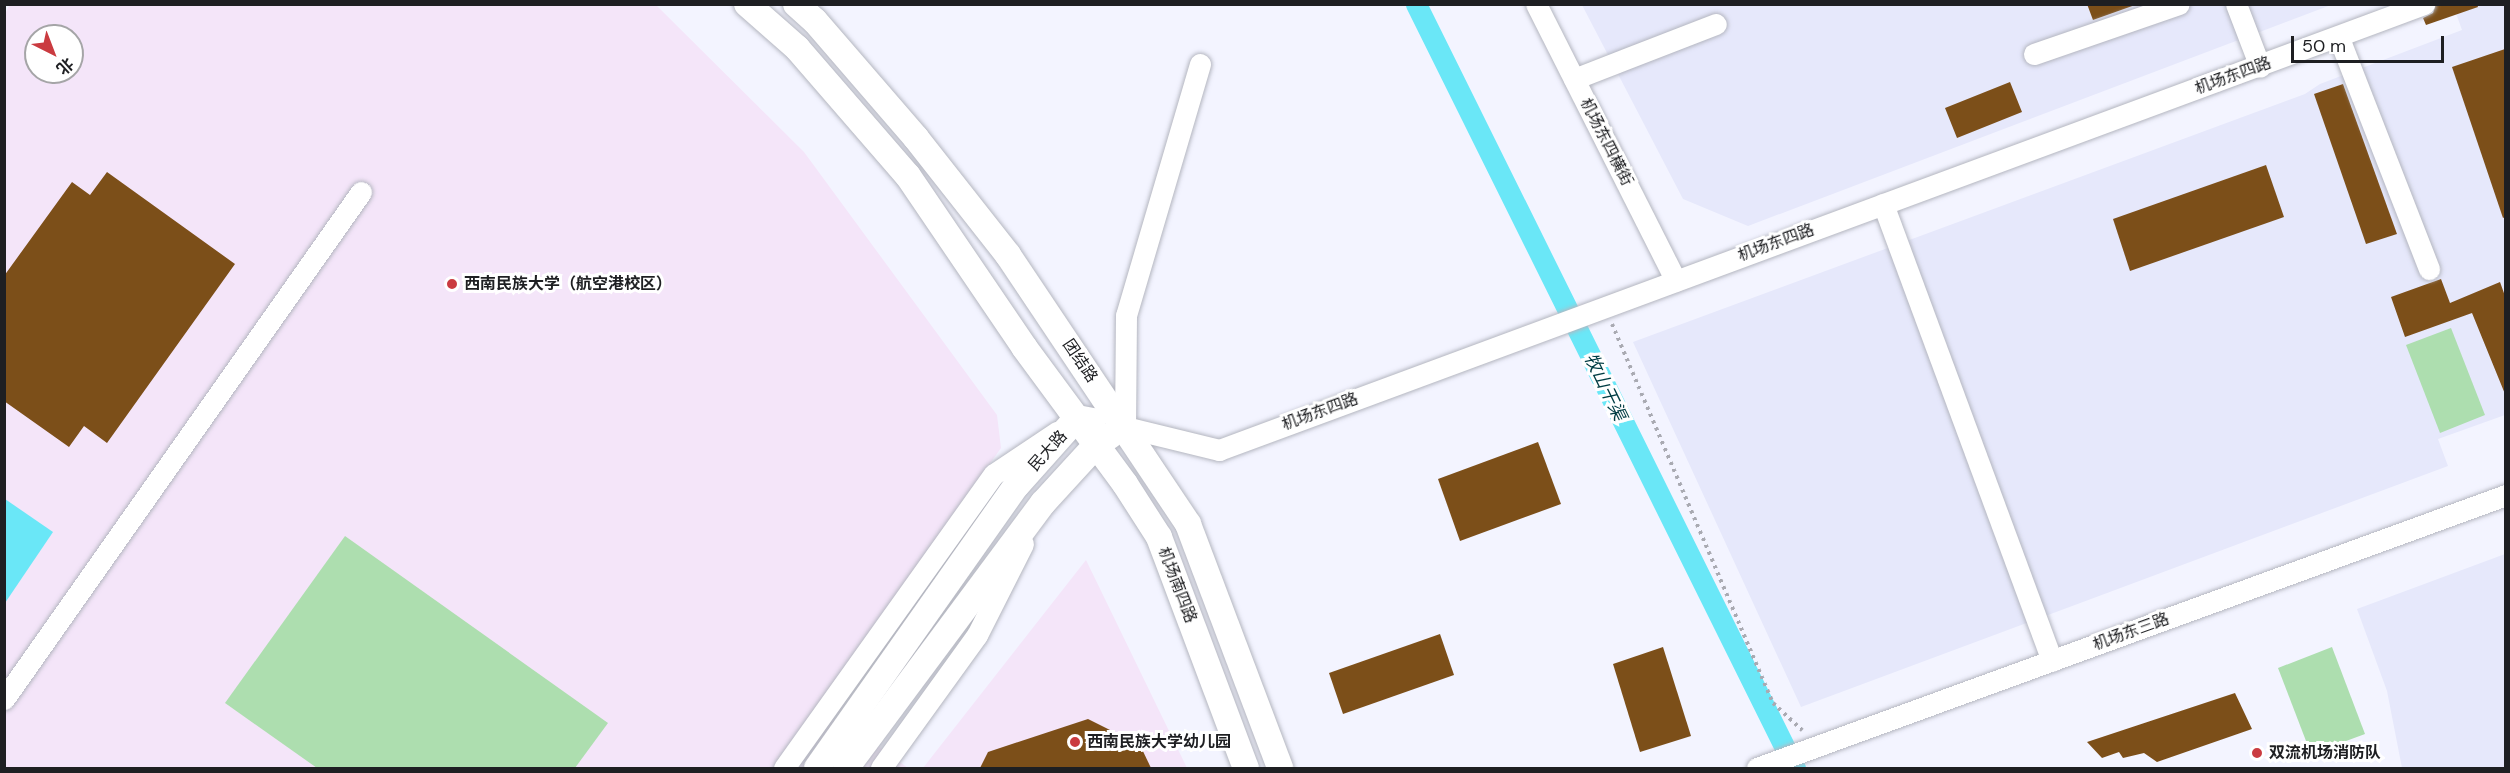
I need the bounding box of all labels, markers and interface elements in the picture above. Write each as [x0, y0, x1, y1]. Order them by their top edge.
north arrow [24, 24, 84, 84]
scale bar [2294, 24, 2447, 62]
text: 50 m [2302, 34, 2346, 58]
text: 北 [52, 53, 78, 79]
street label: 机场东四路 [2192, 53, 2274, 99]
street label: 机场东四横街 [1576, 95, 1636, 189]
street label: 机场东四路 [1735, 220, 1817, 266]
place label: 西南民族大学（航空港校区） [464, 274, 672, 294]
marker: 西南民族大学（航空港校区） [445, 277, 459, 291]
street label: 团结路 [1059, 336, 1101, 386]
water label: 牧山干渠 [1580, 350, 1630, 424]
street label: 机场东四路 [1279, 389, 1361, 435]
street label: 民大路 [1025, 427, 1071, 475]
street label: 机场南四路 [1154, 544, 1200, 626]
street label: 机场东三路 [2090, 609, 2172, 655]
place label: 西南民族大学幼儿园 [1087, 732, 1231, 752]
marker: 西南民族大学幼儿园 [1068, 735, 1082, 749]
place label: 双流机场消防队 [2269, 743, 2381, 763]
marker: 双流机场消防队 [2250, 746, 2264, 760]

